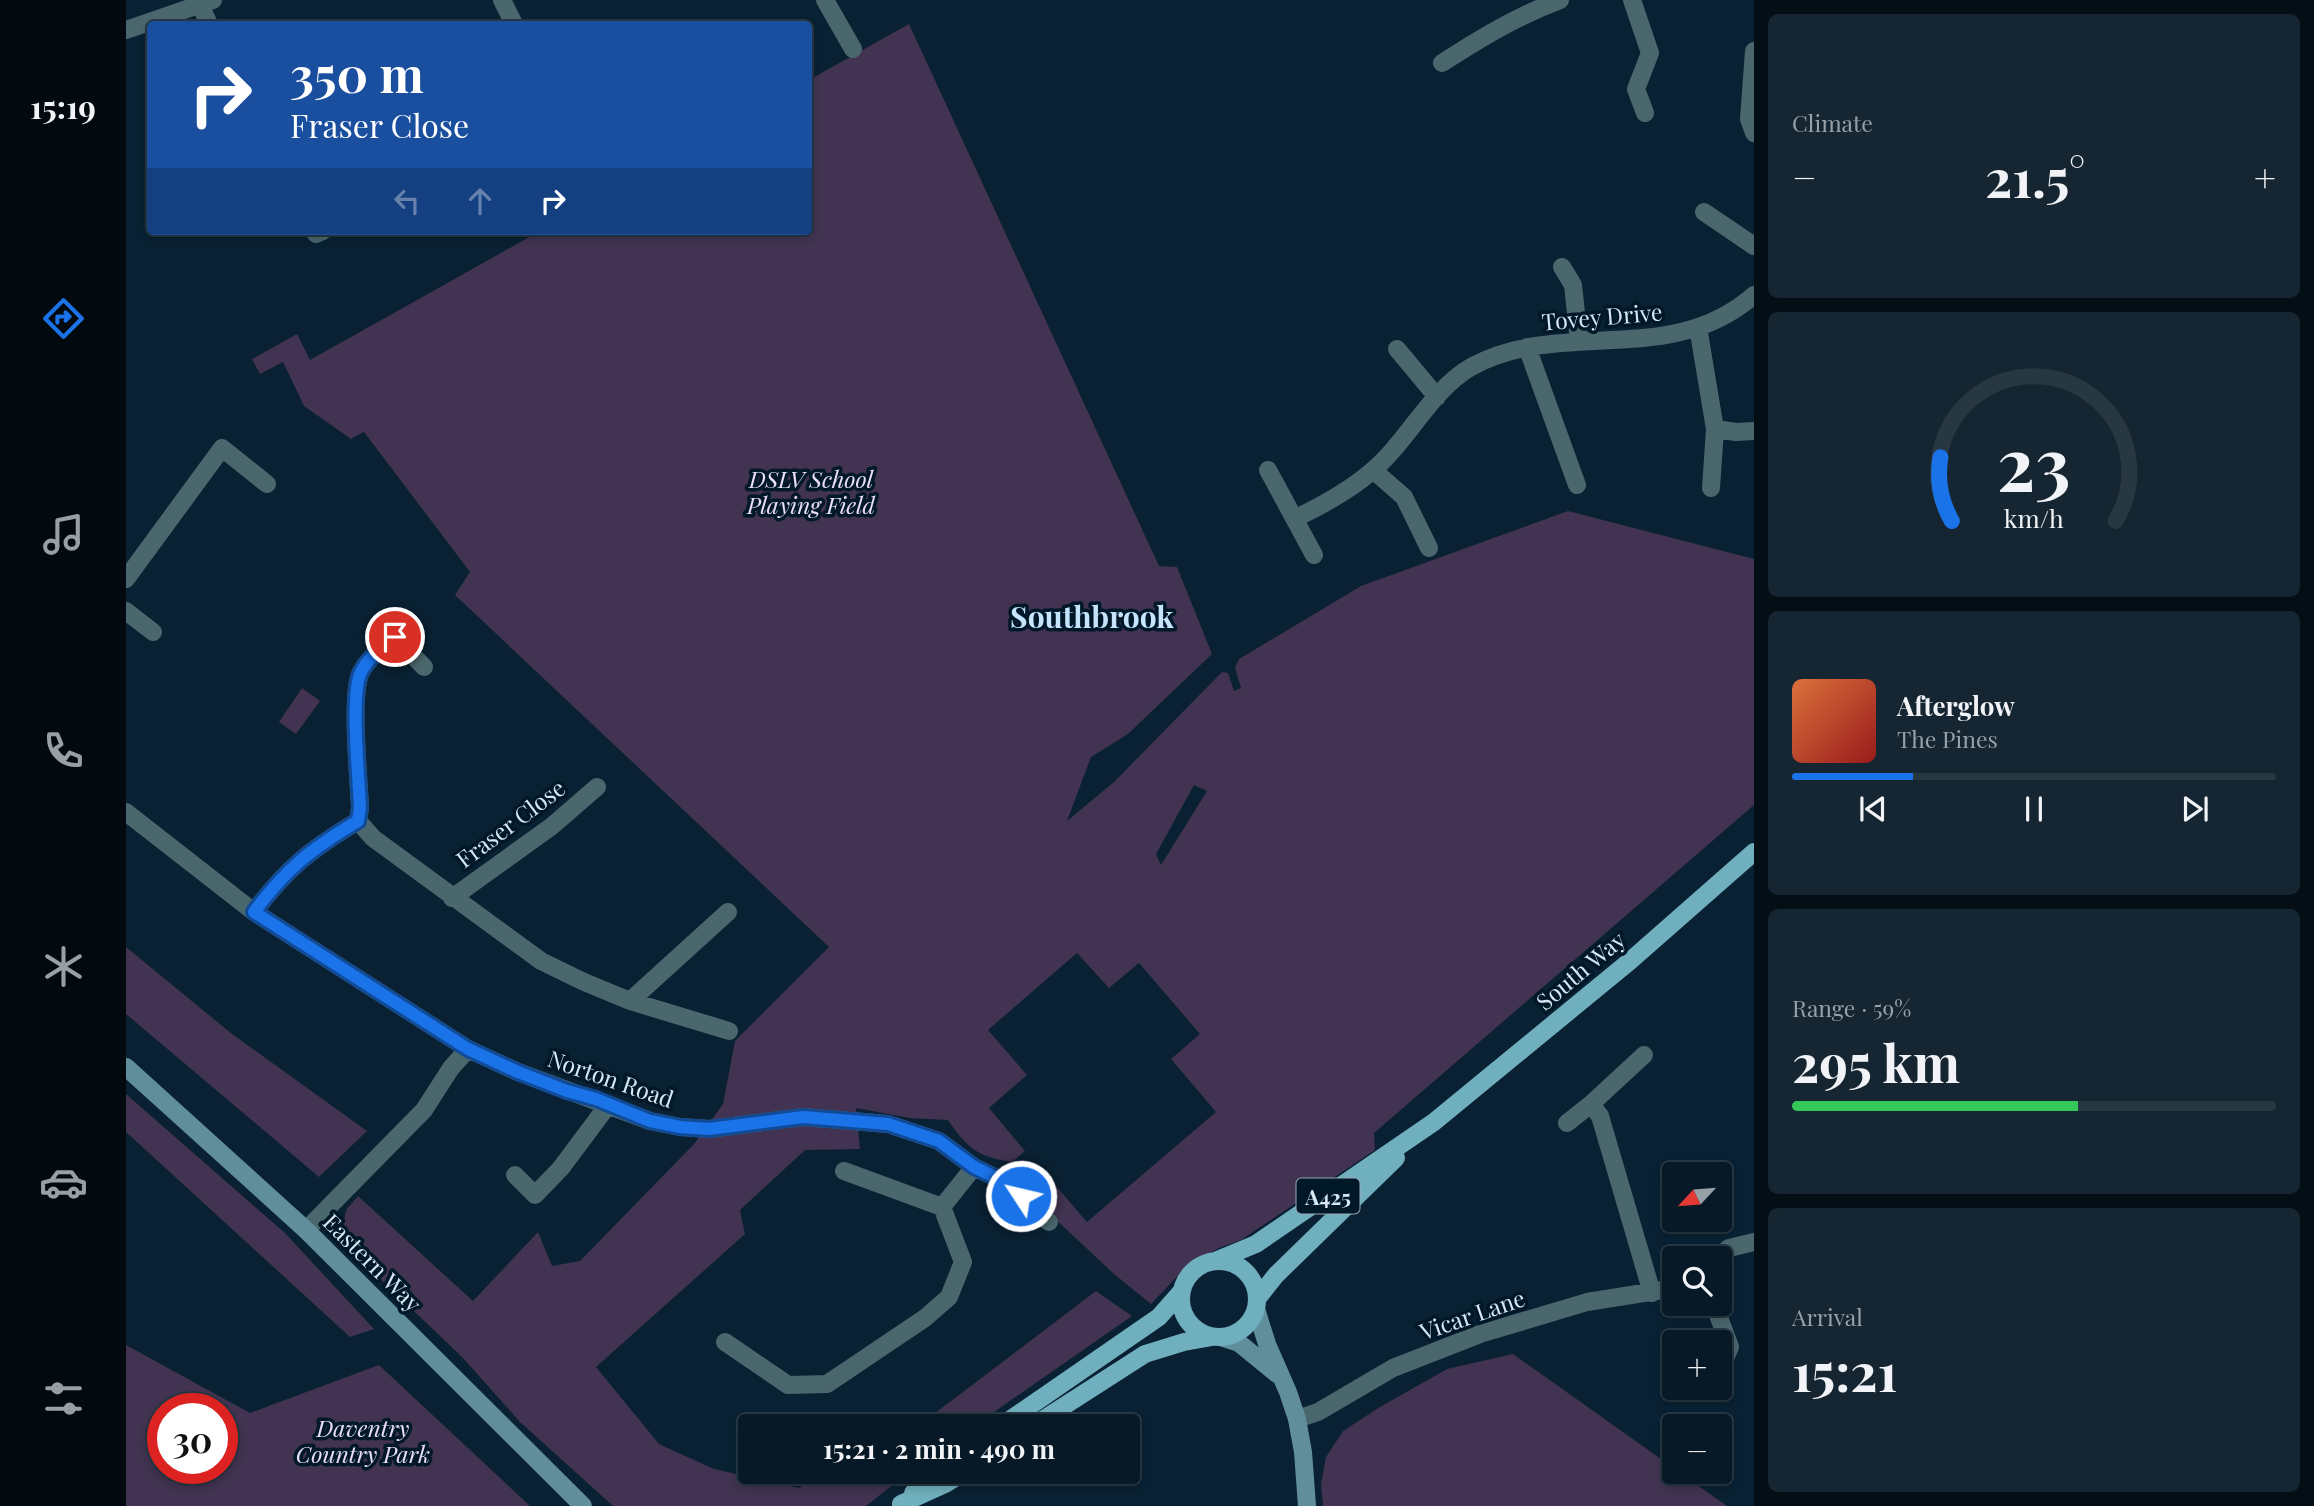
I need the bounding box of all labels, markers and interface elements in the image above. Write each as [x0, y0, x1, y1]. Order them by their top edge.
text: 350 m [290, 40, 424, 105]
icon: right [175, 49, 266, 140]
text: 15:19 [30, 84, 96, 127]
text: Fraser Close [290, 103, 469, 146]
text: Climate [1792, 107, 1873, 138]
text: 21.5° [1985, 142, 2085, 211]
text: − [1792, 151, 1817, 202]
text: + [2254, 151, 2276, 202]
icon: left [388, 182, 426, 220]
icon: ahead [461, 182, 499, 220]
icon: right [534, 182, 572, 220]
icon: directions [39, 294, 88, 343]
street label: Tovey Drive [1540, 295, 1664, 337]
text: 23 [1997, 412, 2071, 509]
park label: DSLV School Playing Field [746, 463, 876, 520]
text: km/h [2004, 500, 2064, 533]
icon: music [39, 510, 88, 559]
district label: Southbrook [1010, 596, 1174, 636]
pin [365, 607, 425, 667]
icon: arrive [376, 618, 414, 656]
text: Afterglow [1897, 688, 2015, 723]
text: The Pines [1897, 723, 1998, 754]
icon: phone [39, 726, 88, 775]
street label: Fraser Close [449, 772, 571, 874]
icon: previous [1854, 790, 1892, 828]
icon: pause [2015, 790, 2053, 828]
icon: next [2176, 790, 2214, 828]
street label: South Way [1529, 923, 1631, 1016]
icon: climate [39, 942, 88, 991]
text: Range · 59% [1792, 992, 1911, 1023]
text: 295 km [1792, 1027, 1960, 1096]
street label: Norton Road [544, 1042, 678, 1114]
icon: car [39, 1158, 88, 1207]
position arrow [984, 1159, 1058, 1233]
north arrow [1662, 1162, 1732, 1232]
map controls [1662, 1162, 1732, 1484]
road number: A425 [1296, 1178, 1360, 1214]
street label: Eastern Way [317, 1206, 429, 1318]
button: search [1662, 1246, 1732, 1316]
street label: Vicar Lane [1414, 1282, 1529, 1347]
text: Arrival [1792, 1301, 1863, 1332]
button: + [1662, 1330, 1732, 1400]
text: 15:21 [1792, 1336, 1897, 1405]
icon: filters [39, 1374, 88, 1423]
speed limit sign: 30 [147, 1393, 238, 1484]
park label: Daventry Country Park [296, 1412, 430, 1469]
button: − [1662, 1414, 1732, 1484]
text: 15:21 · 2 min · 490 m [823, 1431, 1055, 1466]

